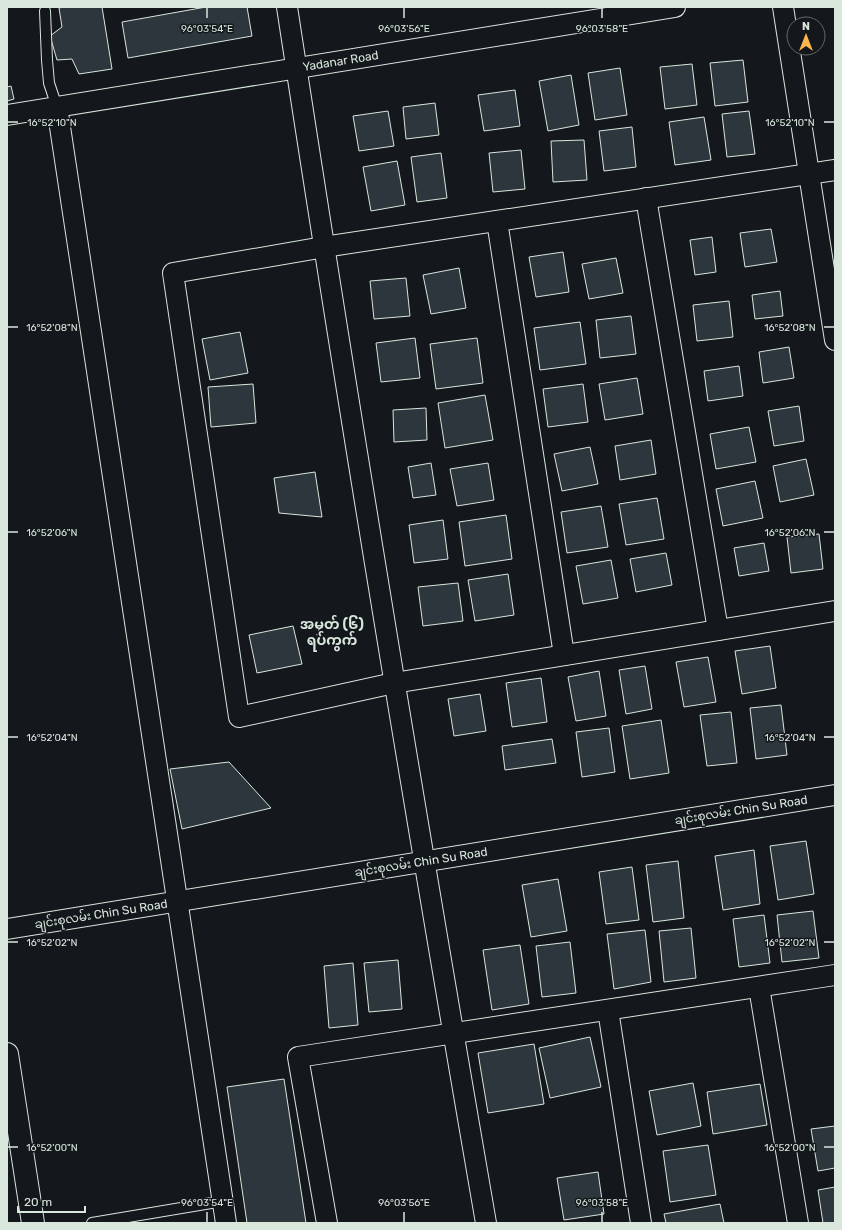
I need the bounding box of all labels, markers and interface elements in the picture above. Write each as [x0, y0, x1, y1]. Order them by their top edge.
north arrow [786, 16, 826, 56]
text: N [802, 20, 810, 33]
text: 96°03'54"E [181, 23, 233, 35]
text: 96°03'56"E [378, 23, 430, 35]
text: 96°03'58"E [576, 23, 628, 35]
street label: Yadanar Road [302, 48, 380, 74]
text: 16°52'10"N [27, 117, 77, 129]
text: 16°52'10"N [765, 117, 815, 129]
text: 16°52'08"N [26, 322, 78, 334]
text: 16°52'08"N [764, 322, 816, 334]
text: 16°52'06"N [27, 527, 77, 539]
text: 16°52'06"N [765, 527, 815, 539]
district label: အမှတ် (၆) ရပ်ကွက် [300, 614, 364, 652]
text: 16°52'04"N [26, 732, 78, 744]
text: 16°52'04"N [764, 732, 816, 744]
street label: ချင်းစုလမ်း Chin Su Road [673, 791, 809, 830]
street label: ချင်းစုလမ်း Chin Su Road [353, 843, 489, 882]
street label: ချင်းစုလမ်း Chin Su Road [33, 895, 169, 934]
text: 16°52'02"N [26, 937, 78, 949]
text: 16°52'02"N [764, 937, 816, 949]
text: 16°52'00"N [26, 1142, 78, 1154]
text: 16°52'00"N [764, 1142, 816, 1154]
scale bar [18, 1188, 85, 1214]
text: 20 m [24, 1195, 52, 1209]
text: 96°03'54"E [181, 1197, 233, 1209]
text: 96°03'56"E [378, 1197, 430, 1209]
text: 96°03'58"E [576, 1197, 628, 1209]

